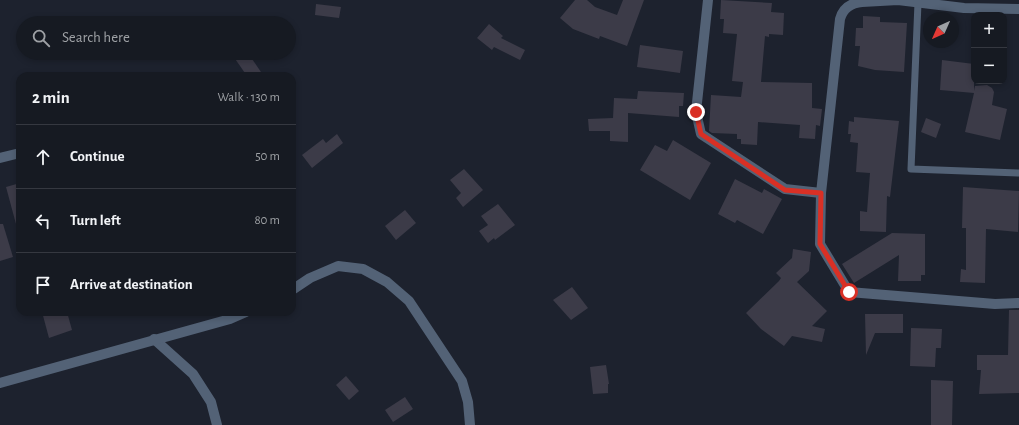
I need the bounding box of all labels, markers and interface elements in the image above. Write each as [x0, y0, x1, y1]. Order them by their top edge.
north arrow [923, 12, 959, 48]
map controls [971, 12, 1007, 84]
button: + [971, 12, 1007, 48]
search box [16, 16, 296, 60]
icon: search [30, 27, 52, 49]
text: Search here [62, 30, 130, 45]
button: − [971, 48, 1007, 84]
text: 2 min [32, 89, 70, 106]
text: Walk · 130 m [217, 91, 280, 104]
route end [687, 103, 705, 121]
icon: ahead [32, 146, 54, 168]
text: Continue [70, 149, 125, 164]
text: 50 m [255, 150, 280, 163]
icon: left [32, 210, 54, 232]
text: Turn left [70, 213, 121, 228]
text: 80 m [254, 214, 280, 227]
icon: arrive [32, 274, 54, 296]
text: Arrive at destination [70, 277, 193, 292]
route start [840, 283, 858, 301]

